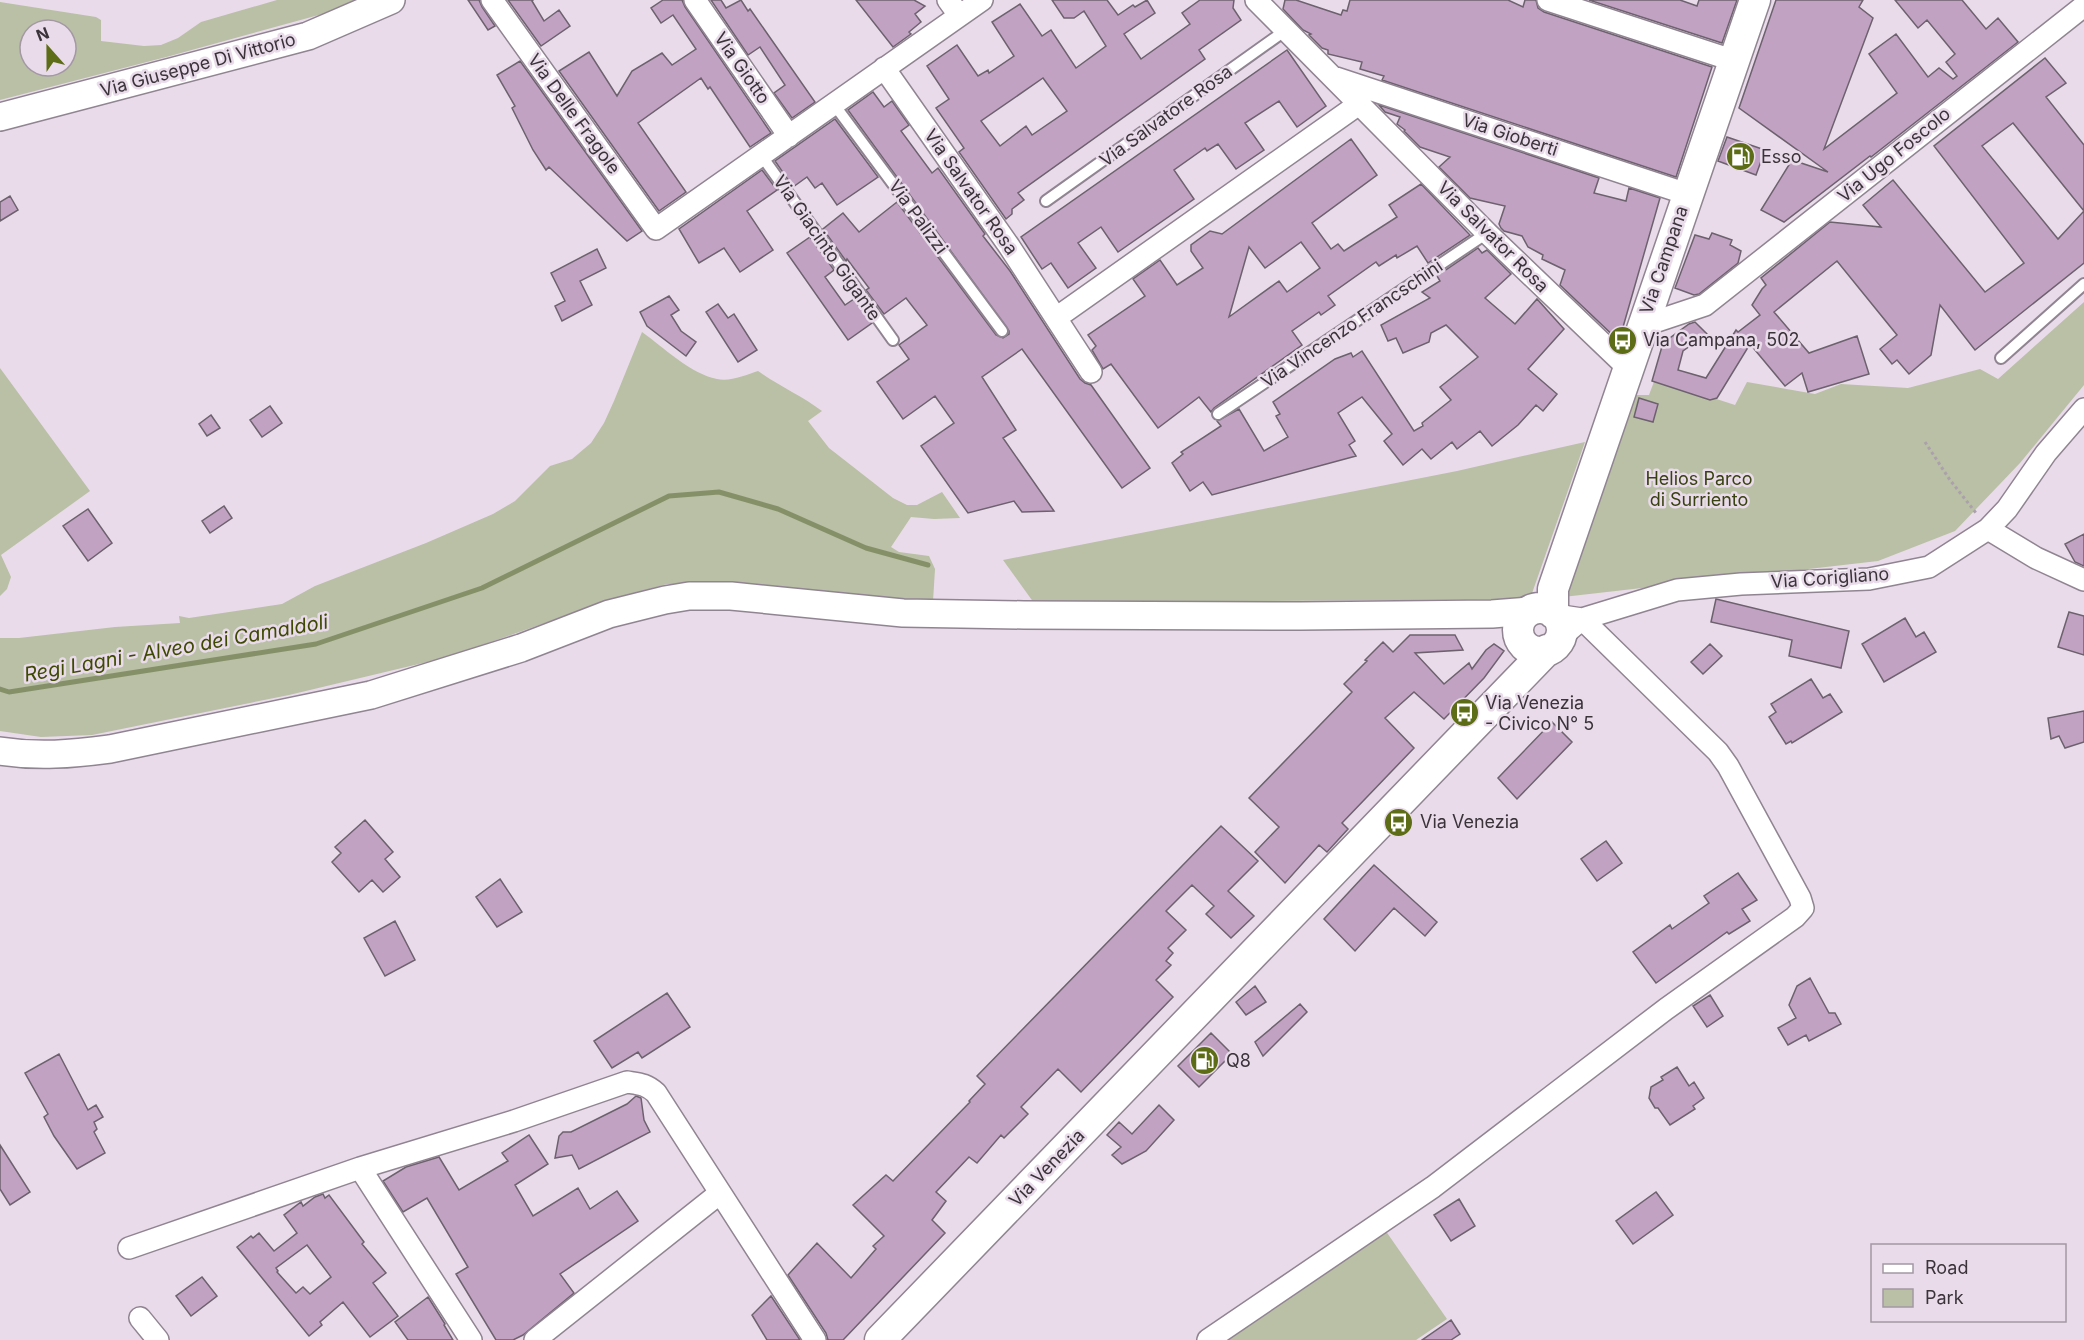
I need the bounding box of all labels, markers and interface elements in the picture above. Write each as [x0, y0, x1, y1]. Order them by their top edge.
north arrow [18, 18, 78, 78]
text: N [33, 22, 52, 46]
street label: Via Giuseppe Di Vittorio [98, 28, 298, 101]
street label: Via Giotto [710, 28, 775, 108]
street label: Via Delle Fragole [524, 50, 625, 178]
street label: Via Salvatore Rosa [1095, 61, 1236, 171]
street label: Via Ugo Foscolo [1833, 103, 1954, 206]
street label: Via Gioberti [1460, 109, 1561, 160]
street label: Via Salvator Rosa [920, 125, 1023, 258]
fuel station icon: Esso [1724, 141, 1756, 173]
place label: Esso [1761, 146, 1802, 167]
street label: Via Giacinto Gigante [769, 171, 885, 324]
street label: Via Palizzi [884, 176, 952, 258]
street label: Via Salvator Rosa [1434, 177, 1553, 296]
street label: Via Campana [1635, 203, 1692, 317]
street label: Via Vincenzo Francschini [1257, 255, 1446, 392]
bus stop icon: Via Campana, 502 [1606, 324, 1638, 356]
place label: Via Campana, 502 [1643, 329, 1800, 350]
park label: Helios Parco di Surriento [1645, 468, 1753, 510]
street label: Via Corigliano [1770, 563, 1890, 592]
water label: Regi Lagni - Alveo dei Camaldoli [22, 609, 331, 687]
place label: Via Venezia - Civico N° 5 [1485, 692, 1594, 734]
bus stop icon: Via Venezia - Civico N° 5 [1448, 697, 1480, 729]
bus stop icon: Via Venezia [1383, 806, 1415, 838]
place label: Via Venezia [1420, 811, 1519, 832]
fuel station icon: Q8 [1189, 1045, 1221, 1077]
place label: Q8 [1226, 1050, 1251, 1071]
street label: Via Venezia [1005, 1125, 1089, 1211]
legend [1871, 1244, 2066, 1322]
text: Road [1925, 1257, 1968, 1278]
text: Park [1925, 1287, 1964, 1308]

